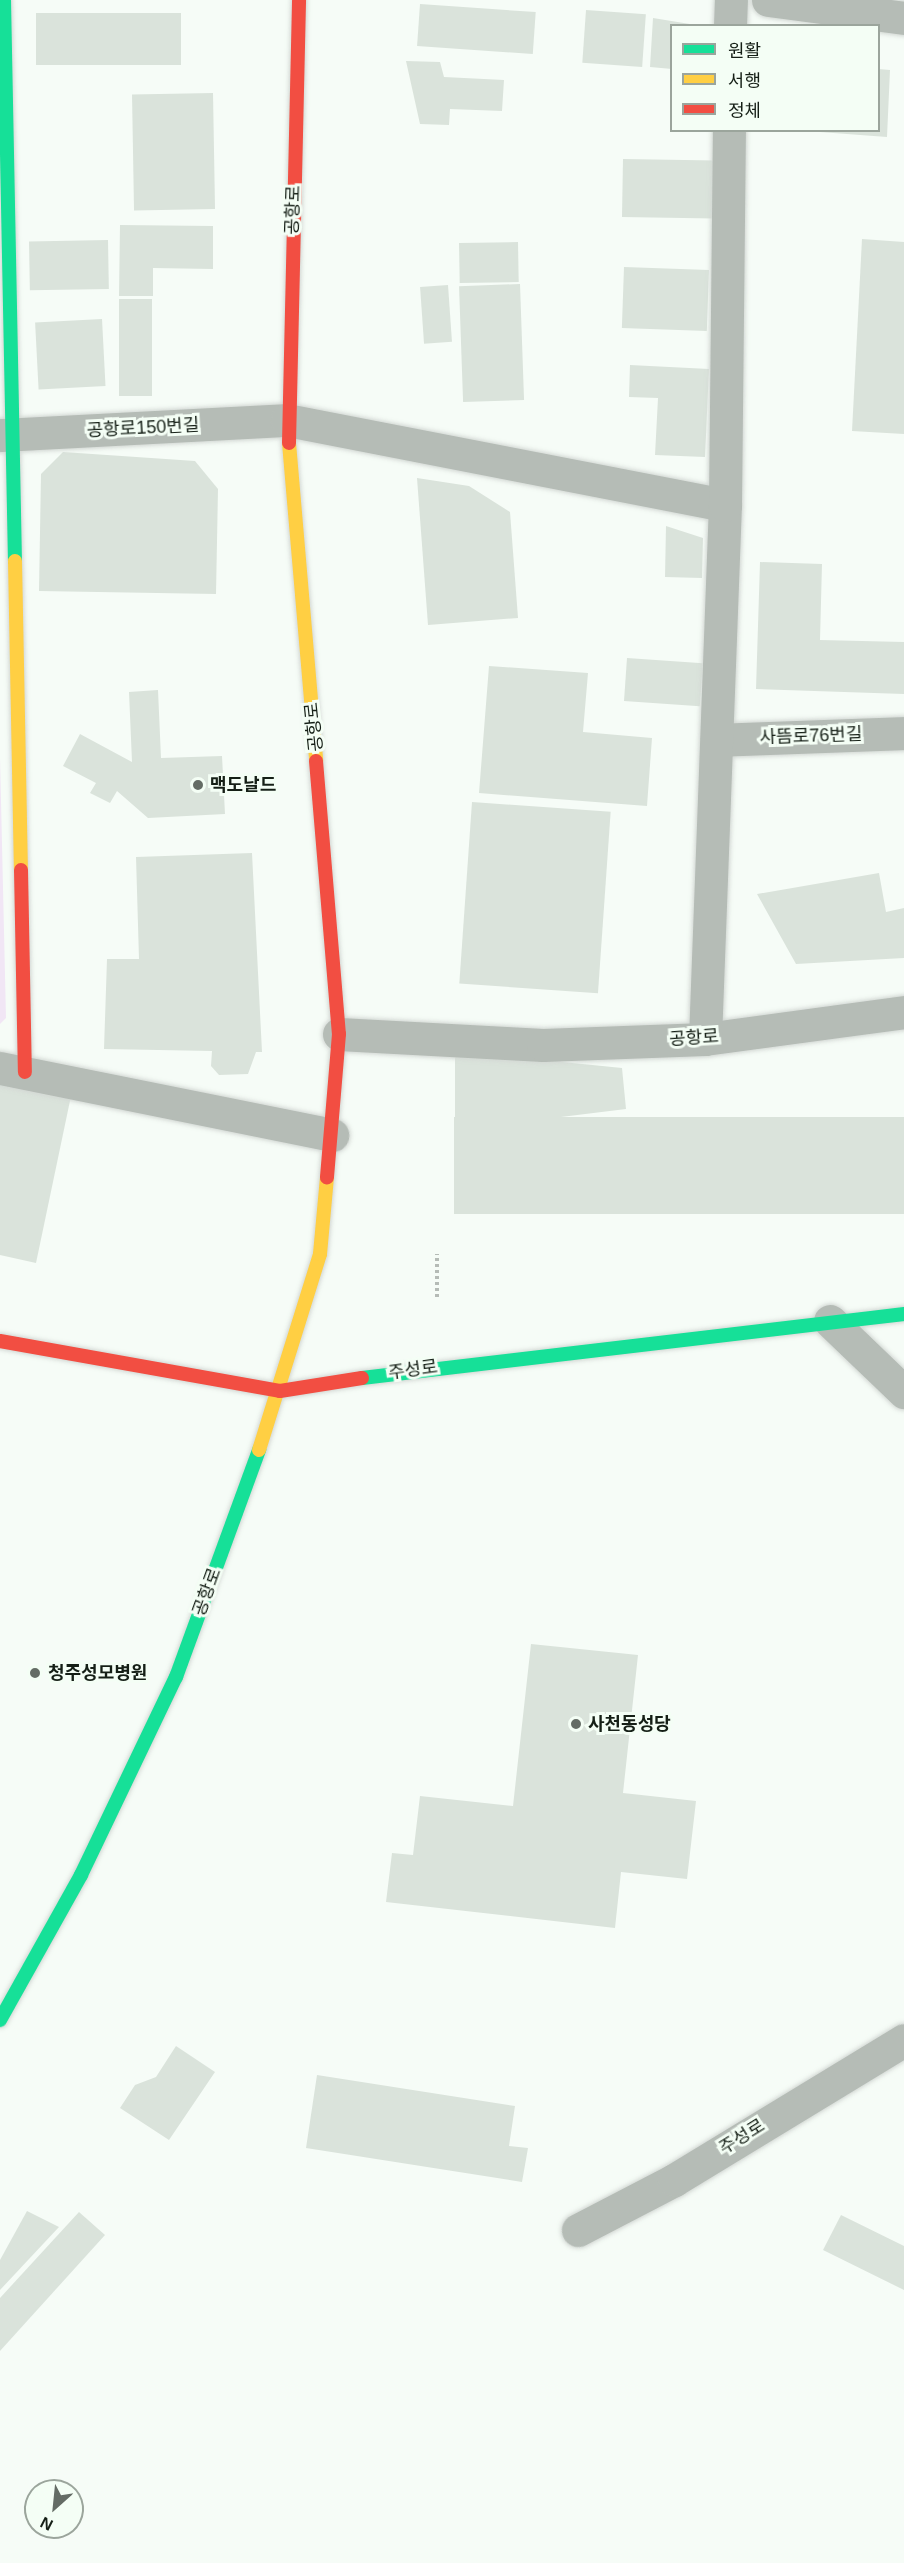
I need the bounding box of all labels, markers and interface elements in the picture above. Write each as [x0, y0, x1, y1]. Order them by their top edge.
legend [670, 24, 880, 132]
text: 원활 [728, 41, 761, 61]
text: 서행 [728, 71, 761, 91]
text: 정체 [728, 101, 761, 121]
street label: 공항로 [281, 185, 305, 235]
street label: 공항로150번길 [86, 414, 200, 442]
street label: 공항로 [301, 701, 327, 753]
street label: 사뜸로76번길 [759, 723, 863, 749]
place label: 맥도날드 [210, 774, 276, 796]
marker: 맥도날드 [191, 778, 205, 792]
street label: 공항로 [668, 1025, 720, 1051]
street label: 주성로 [387, 1356, 439, 1384]
street label: 공항로 [188, 1565, 226, 1619]
place label: 청주성모병원 [48, 1662, 147, 1684]
marker: 청주성모병원 [26, 1664, 44, 1682]
place label: 사천동성당 [588, 1713, 671, 1735]
marker: 사천동성당 [569, 1717, 583, 1731]
street label: 주성로 [715, 2115, 769, 2159]
north arrow [24, 2479, 84, 2539]
text: N [37, 2514, 56, 2534]

